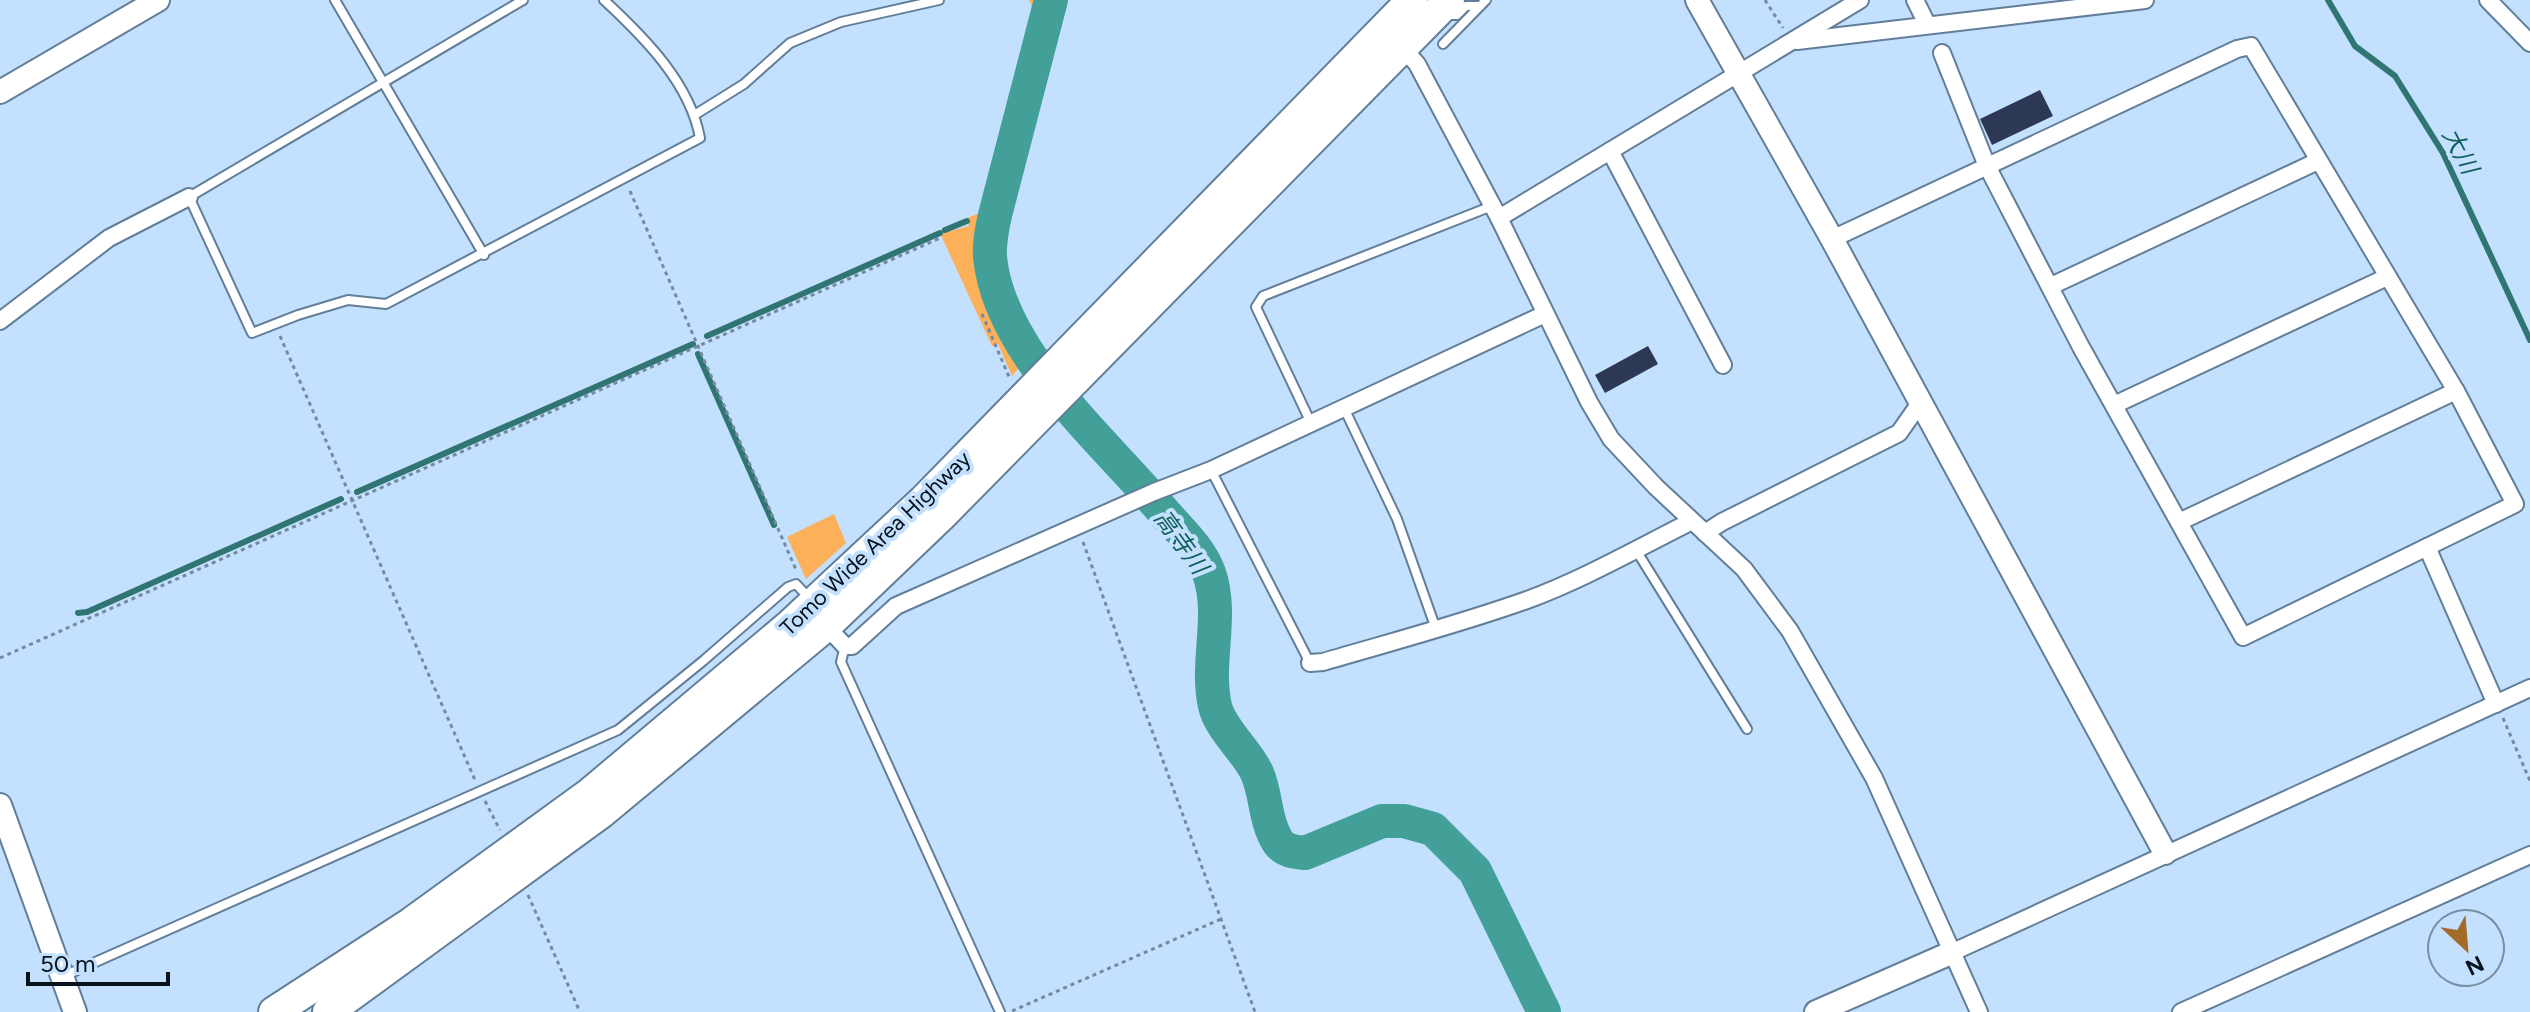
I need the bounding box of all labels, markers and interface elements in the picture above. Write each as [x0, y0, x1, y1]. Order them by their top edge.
water label: 大川 [2436, 123, 2486, 181]
street label: Tomo Wide Area Highway [775, 445, 976, 641]
water label: 高寺川 [1149, 504, 1216, 582]
north arrow [2426, 908, 2506, 988]
scale bar [28, 936, 168, 986]
text: 50 m [40, 949, 96, 978]
text: N [2461, 950, 2488, 981]

